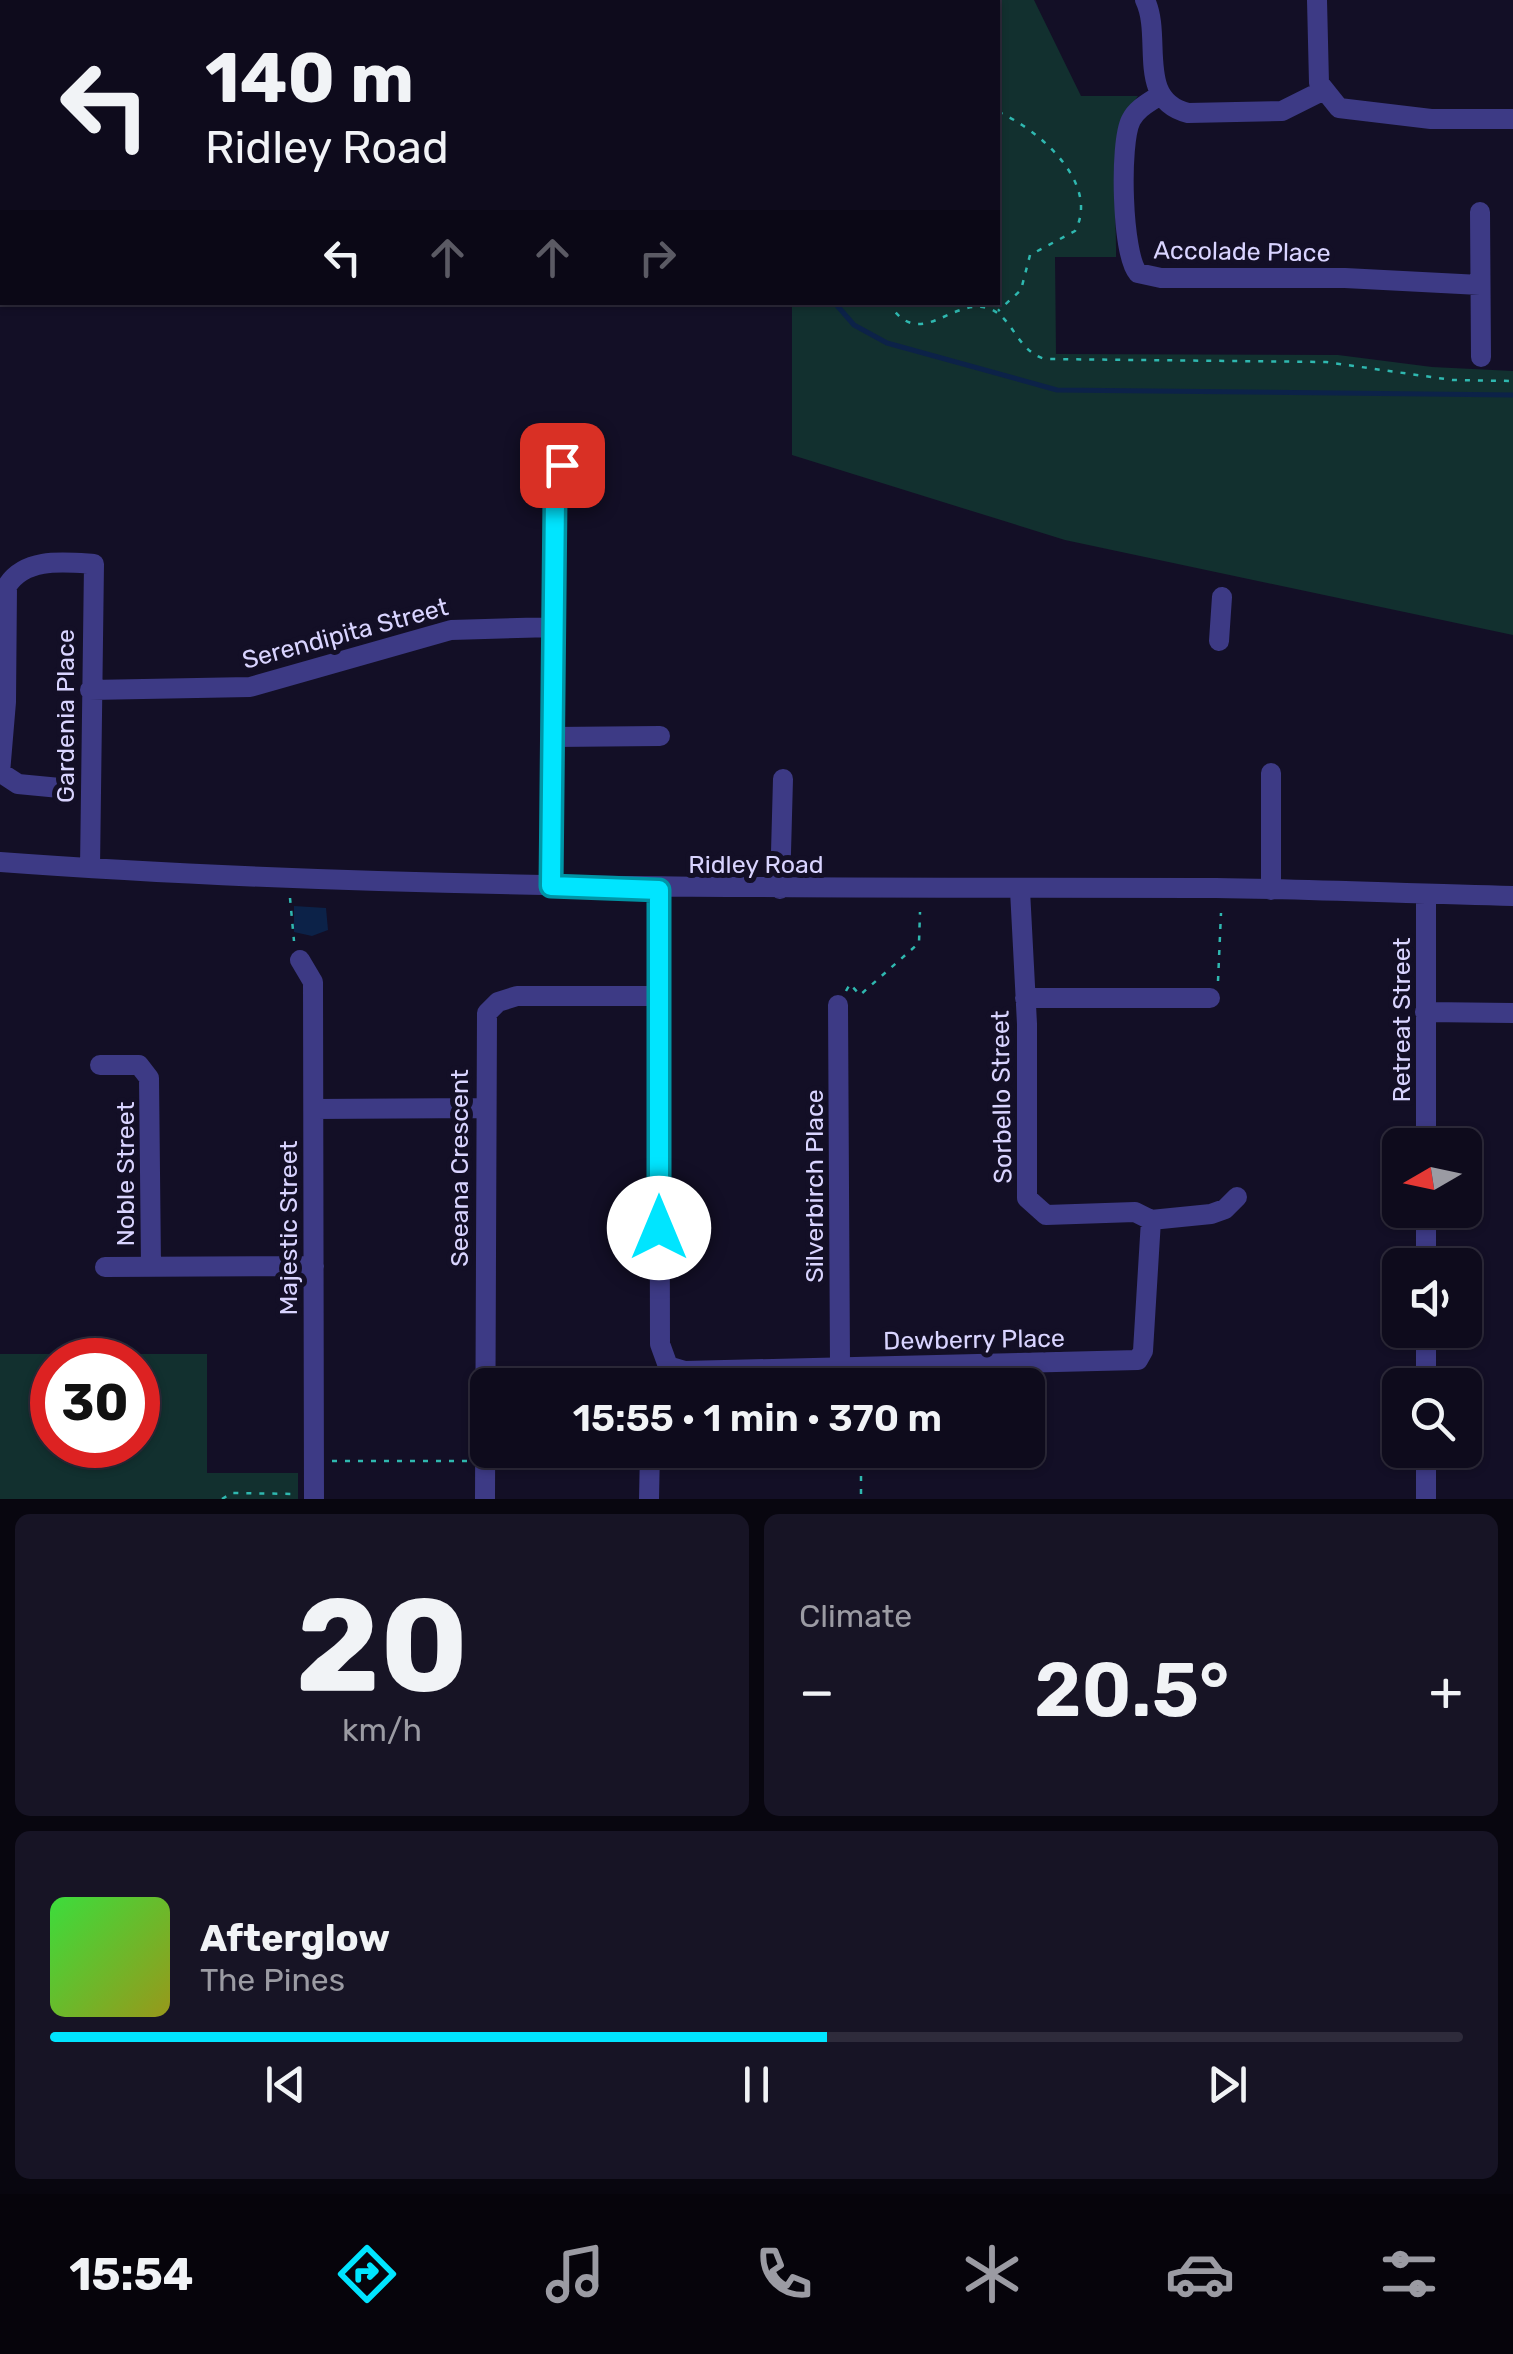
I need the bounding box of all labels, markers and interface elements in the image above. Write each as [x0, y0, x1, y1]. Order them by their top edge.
text: 140 m [205, 37, 414, 120]
icon: left [40, 40, 170, 170]
text: Ridley Road [205, 121, 449, 174]
icon: left [315, 230, 370, 285]
icon: ahead [420, 230, 475, 285]
icon: ahead [525, 230, 580, 285]
icon: right [630, 230, 685, 285]
street label: Accolade Place [1153, 235, 1331, 268]
pin [520, 423, 605, 508]
icon: arrive [535, 438, 590, 493]
street label: Serendipita Street [239, 592, 451, 675]
street label: Gardenia Place [51, 629, 80, 803]
street label: Ridley Road [688, 850, 824, 879]
street label: Retreat Street [1387, 937, 1416, 1103]
street label: Sorbello Street [985, 1010, 1018, 1184]
street label: Seeana Crescent [445, 1069, 474, 1267]
street label: Silverbirch Place [800, 1089, 829, 1283]
street label: Noble Street [111, 1101, 140, 1247]
north arrow [1382, 1128, 1482, 1228]
map controls [1382, 1128, 1482, 1468]
street label: Majestic Street [274, 1140, 303, 1316]
position arrow [607, 1176, 711, 1280]
button: sound [1382, 1248, 1482, 1348]
street label: Dewberry Place [883, 1323, 1065, 1356]
speed limit sign: 30 [30, 1338, 160, 1468]
button: search [1382, 1368, 1482, 1468]
text: 15:55 · 1 min · 370 m [573, 1395, 942, 1441]
text: 20 [296, 1568, 468, 1723]
text: Climate [799, 1597, 912, 1635]
text: 20.5° [1034, 1646, 1229, 1735]
text: − [799, 1659, 835, 1724]
text: + [1429, 1659, 1463, 1724]
text: km/h [342, 1711, 422, 1749]
text: Afterglow [200, 1915, 390, 1961]
text: The Pines [200, 1961, 345, 1999]
icon: previous [258, 2057, 313, 2112]
icon: pause [729, 2057, 784, 2112]
icon: next [1200, 2057, 1255, 2112]
icon: directions [332, 2239, 402, 2309]
icon: music [540, 2239, 610, 2309]
icon: phone [749, 2239, 819, 2309]
icon: climate [957, 2239, 1027, 2309]
icon: car [1165, 2239, 1235, 2309]
icon: filters [1374, 2239, 1444, 2309]
text: 15:54 [69, 2248, 194, 2301]

